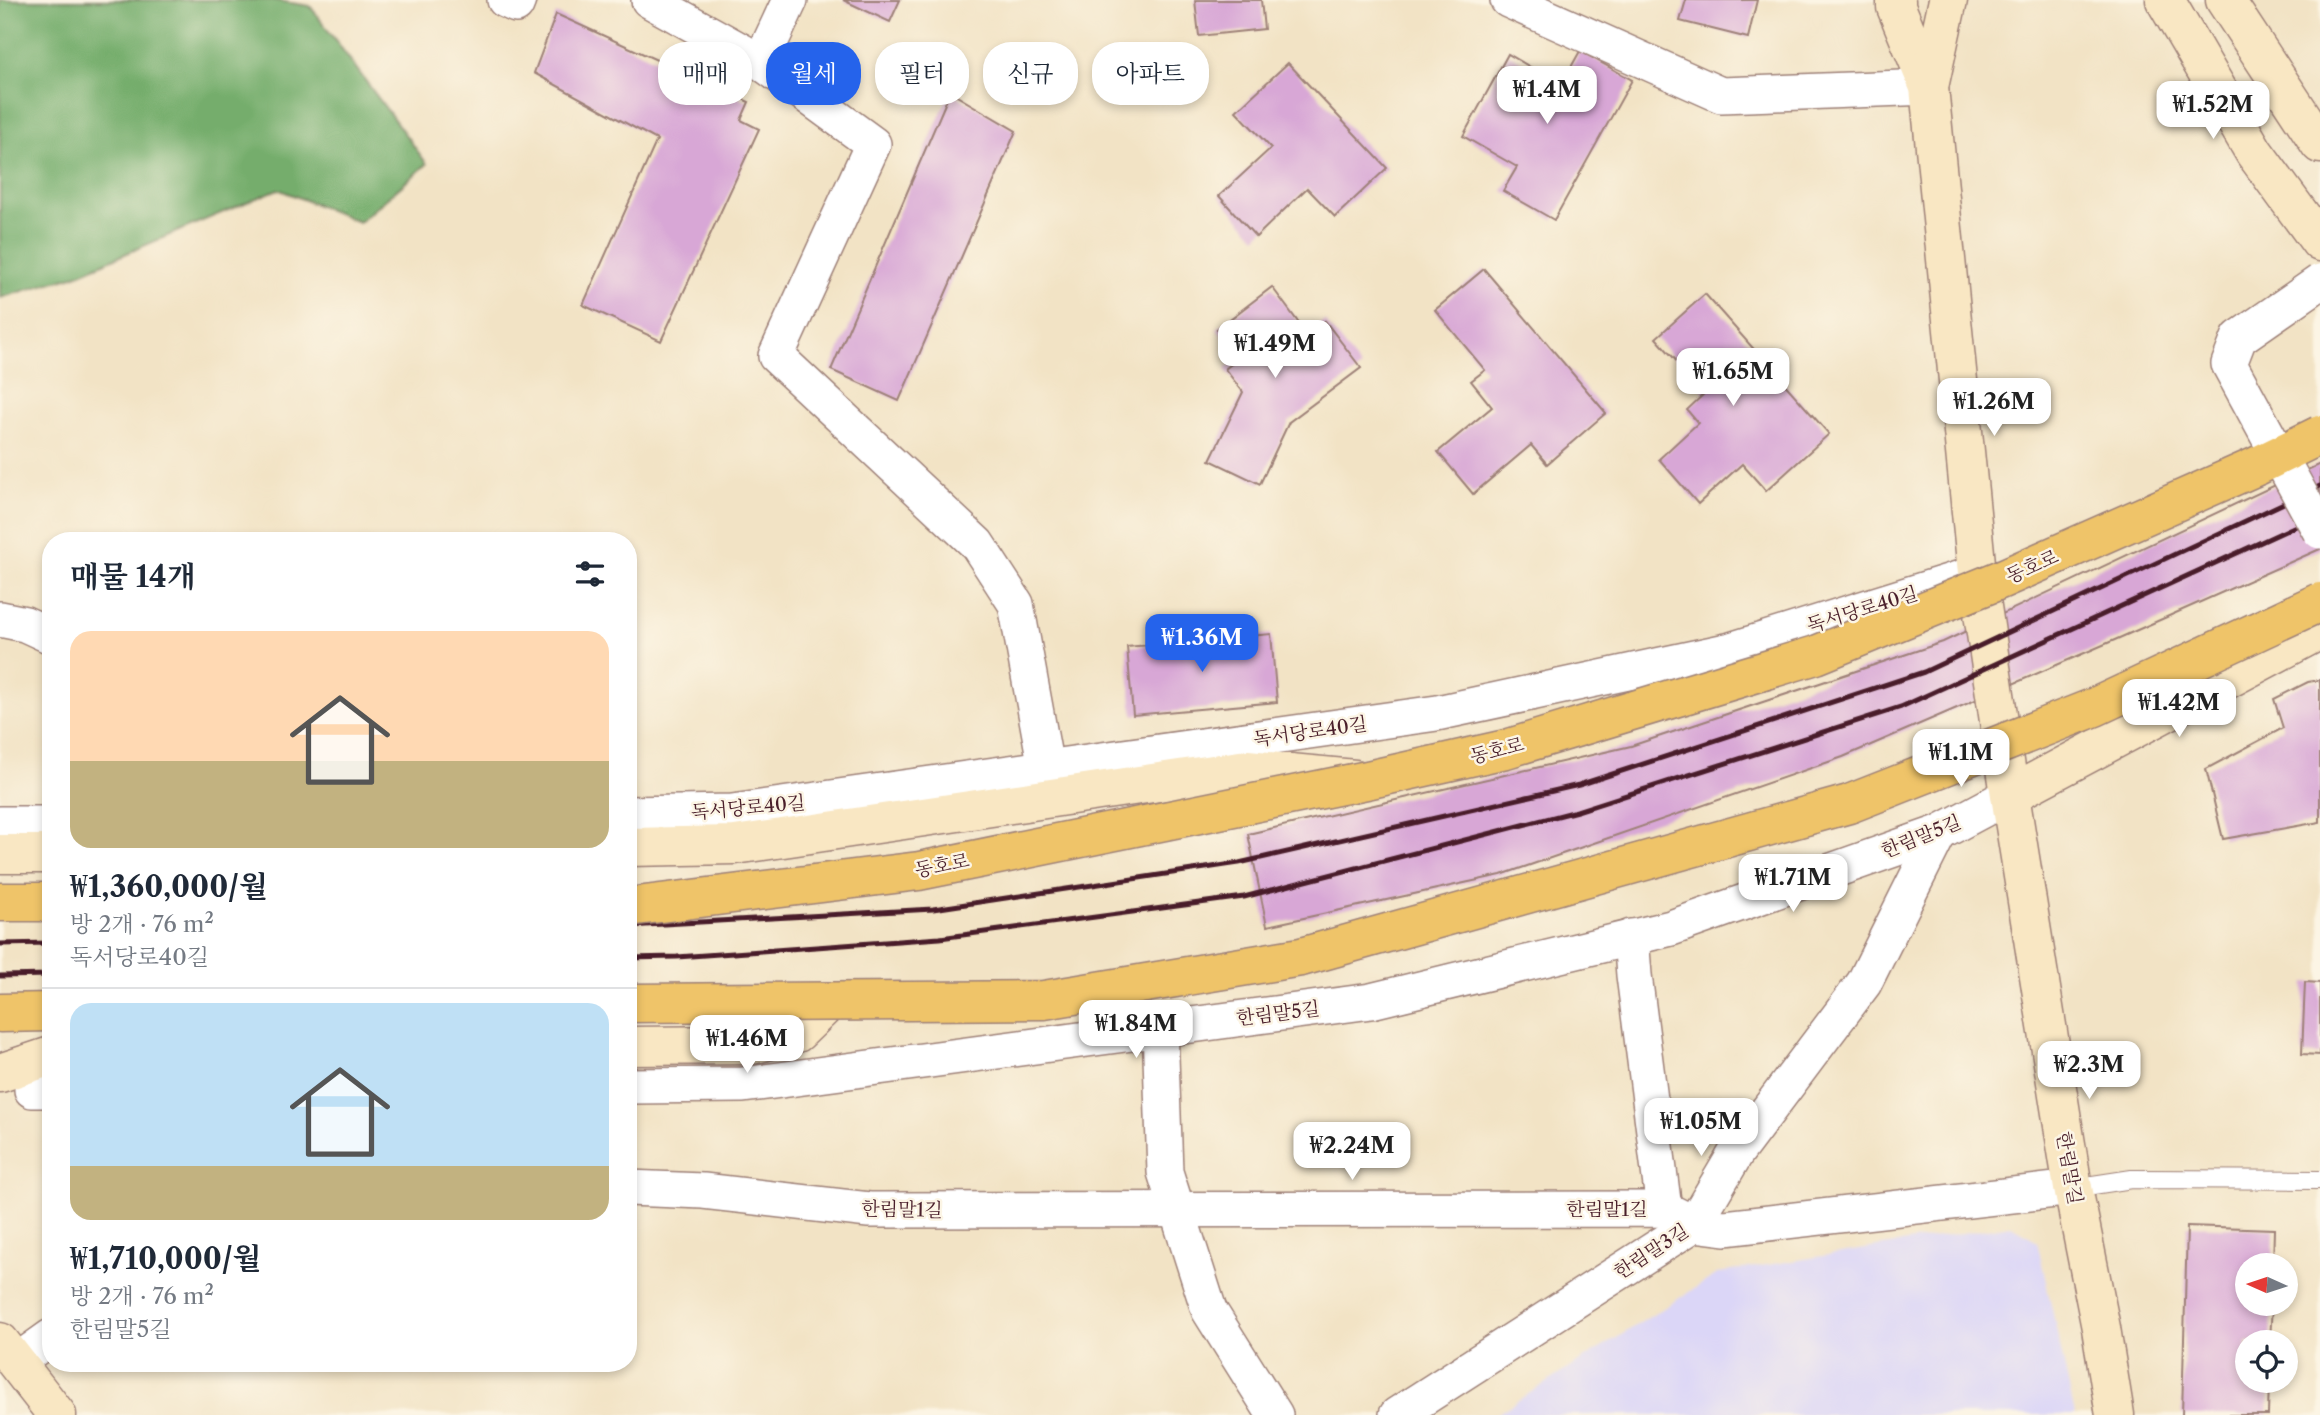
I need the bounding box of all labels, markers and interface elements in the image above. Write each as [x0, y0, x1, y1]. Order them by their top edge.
chip: 매매 [658, 42, 752, 105]
chip: 월세 [766, 42, 861, 105]
chip: 필터 [875, 42, 969, 105]
chip: 신규 [983, 42, 1078, 105]
chip: 아파트 [1092, 42, 1209, 105]
pin: ₩1.4M [1498, 66, 1596, 126]
text: ₩1.4M [1513, 75, 1581, 103]
pin: ₩1.52M [2156, 82, 2270, 141]
text: ₩1.52M [2173, 90, 2253, 118]
pin: ₩1.49M [1218, 320, 1332, 380]
text: ₩1.49M [1234, 329, 1316, 357]
pin: ₩1.65M [1676, 348, 1790, 408]
text: ₩1.65M [1692, 357, 1774, 385]
pin: ₩1.26M [1937, 378, 2051, 438]
text: ₩1.26M [1953, 387, 2035, 415]
street label: 동호로 [2002, 545, 2062, 588]
icon: filters [571, 555, 609, 593]
text: 매물 14개 [70, 558, 196, 595]
street label: 독서당로40길 [1804, 582, 1920, 637]
pin: ₩1.36M [1145, 614, 1259, 674]
text: ₩1.36M [1161, 623, 1243, 651]
icon: home [277, 677, 403, 803]
pin: ₩1.42M [2122, 680, 2236, 739]
text: ₩1.42M [2138, 688, 2220, 716]
street label: 독서당로40길 [1252, 712, 1369, 751]
pin: ₩1.1M [1912, 730, 2010, 789]
street label: 동호로 [1468, 733, 1527, 768]
text: ₩1.1M [1928, 738, 1994, 766]
street label: 독서당로40길 [690, 791, 806, 824]
street label: 한림말5길 [1878, 810, 1964, 863]
street label: 동호로 [913, 849, 971, 882]
pin: ₩1.71M [1736, 855, 1850, 914]
text: ₩1.71M [1755, 863, 1831, 891]
text: ₩1,360,000/월 [70, 868, 268, 905]
text: 방 2개 · 76 m² [70, 910, 214, 938]
text: 독서당로40길 [70, 943, 209, 971]
street label: 한림말5길 [1235, 997, 1321, 1030]
pin: ₩1.84M [1079, 1000, 1193, 1060]
text: ₩1.84M [1095, 1009, 1177, 1037]
pin: ₩1.46M [690, 1016, 804, 1075]
text: ₩1.46M [706, 1024, 788, 1052]
pin: ₩2.3M [2040, 1042, 2138, 1101]
icon: home [277, 1049, 403, 1175]
text: ₩2.3M [2054, 1050, 2124, 1078]
pin: ₩1.05M [1644, 1098, 1758, 1158]
text: ₩1.05M [1660, 1107, 1742, 1135]
pin: ₩2.24M [1295, 1122, 1409, 1182]
street label: 한림말길 [2052, 1130, 2087, 1206]
text: ₩2.24M [1309, 1131, 1395, 1159]
street label: 한림말1길 [861, 1197, 943, 1222]
street label: 한림말1길 [1566, 1198, 1648, 1221]
street label: 한림말3길 [1610, 1219, 1693, 1284]
text: ₩1,710,000/월 [70, 1240, 262, 1277]
north arrow [2235, 1253, 2298, 1316]
map controls [2235, 1253, 2298, 1393]
text: 방 2개 · 76 m² [70, 1282, 214, 1310]
text: 한림말5길 [70, 1315, 171, 1343]
button: locate [2235, 1330, 2298, 1393]

